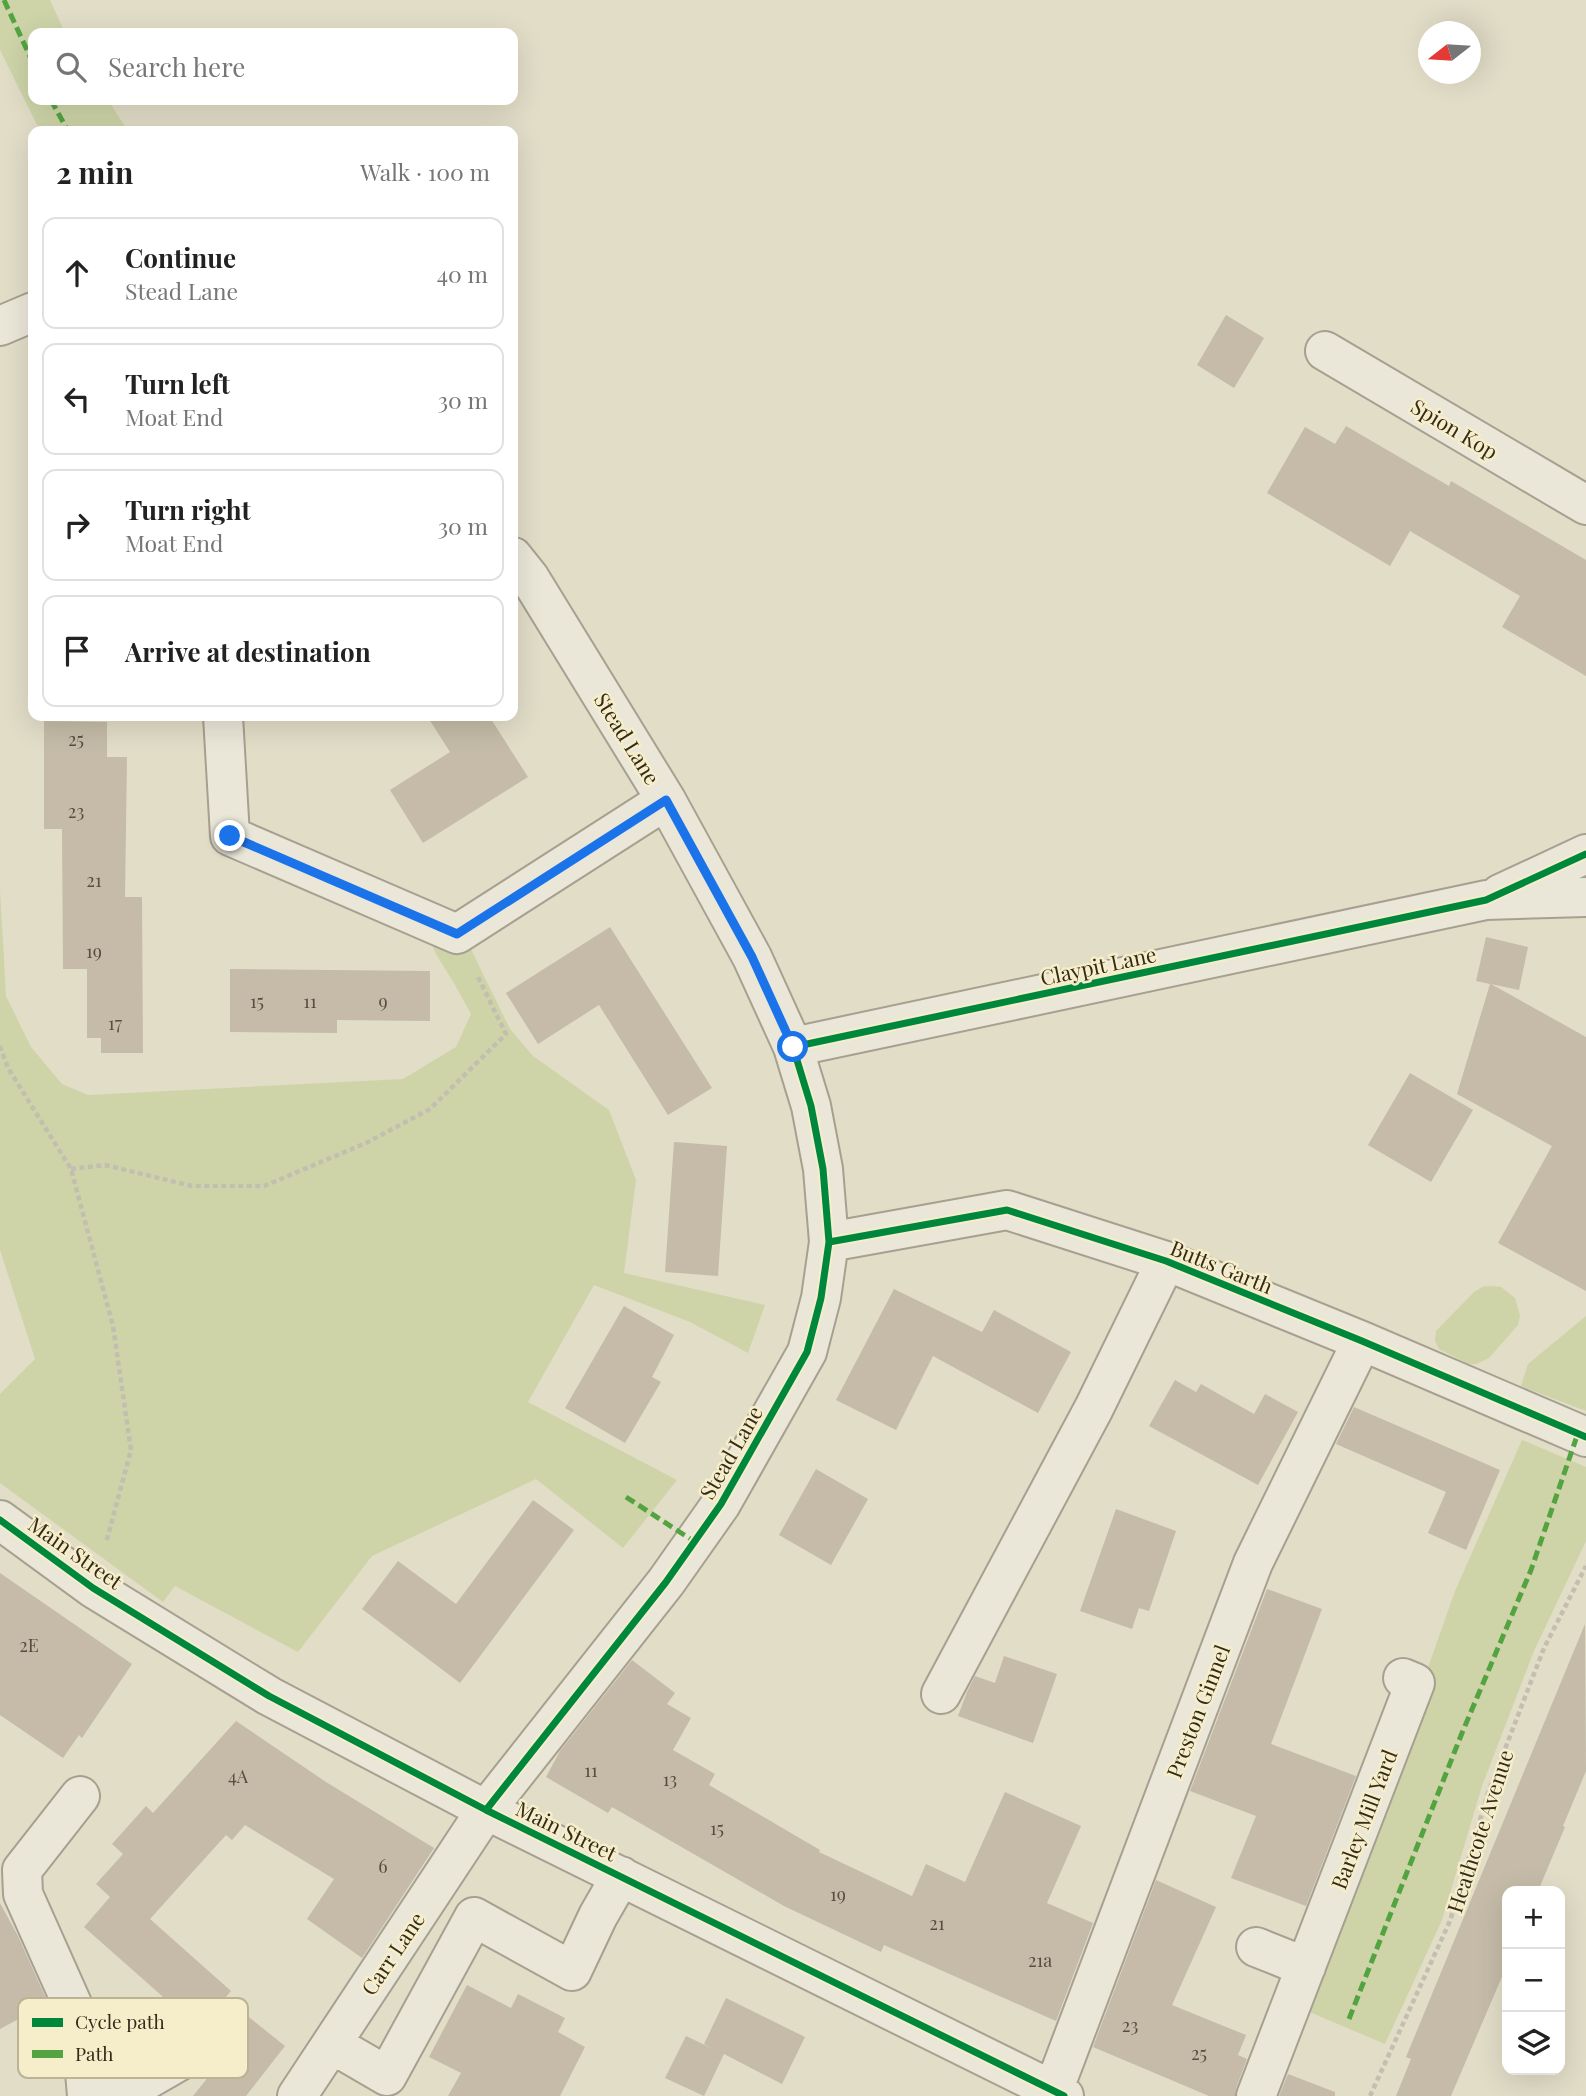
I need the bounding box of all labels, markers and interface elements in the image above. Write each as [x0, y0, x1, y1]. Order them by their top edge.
north arrow [1418, 21, 1481, 84]
search box [28, 28, 518, 105]
icon: search [52, 48, 90, 86]
text: Search here [108, 49, 245, 84]
text: 2 min [56, 152, 133, 192]
text: Walk · 100 m [360, 156, 490, 187]
text: Continue [125, 240, 236, 275]
icon: ahead [58, 254, 96, 292]
text: 40 m [437, 258, 488, 289]
text: Stead Lane [125, 275, 238, 306]
text: Turn left [125, 366, 230, 401]
icon: left [58, 380, 96, 418]
text: 30 m [438, 384, 488, 415]
street label: Spion Kop [1406, 391, 1504, 465]
text: Moat End [125, 401, 223, 432]
text: Turn right [125, 492, 251, 527]
icon: right [58, 506, 96, 544]
text: 30 m [438, 510, 488, 541]
text: Moat End [125, 527, 223, 558]
icon: arrive [58, 632, 96, 670]
text: Arrive at destination [125, 634, 371, 669]
street label: Stead Lane [589, 687, 667, 789]
house number: 25 [68, 727, 84, 751]
house number: 23 [68, 799, 84, 823]
route end [214, 820, 245, 851]
house number: 21 [86, 868, 102, 892]
house number: 19 [86, 939, 102, 963]
street label: Claypit Lane [1037, 939, 1159, 991]
house number: 15 [250, 989, 264, 1013]
house number: 11 [303, 989, 317, 1013]
house number: 9 [378, 989, 388, 1013]
house number: 17 [108, 1011, 123, 1035]
route start [777, 1031, 808, 1062]
street label: Butts Garth [1167, 1233, 1278, 1299]
street label: Stead Lane [692, 1400, 768, 1504]
street label: Main Street [23, 1509, 129, 1595]
house number: 2E [19, 1633, 39, 1657]
street label: Preston Ginnel [1159, 1640, 1235, 1782]
street label: Barley Mill Yard [1323, 1745, 1403, 1893]
street label: Heathcote Avenue [1439, 1746, 1519, 1916]
house number: 11 [584, 1758, 598, 1782]
house number: 4A [228, 1764, 249, 1788]
house number: 13 [663, 1767, 677, 1791]
street label: Main Street [512, 1794, 623, 1867]
house number: 15 [710, 1816, 724, 1840]
house number: 6 [378, 1854, 388, 1878]
house number: 19 [830, 1882, 846, 1906]
map controls [1502, 1886, 1565, 2075]
button: + [1502, 1886, 1565, 1949]
street label: Carr Lane [354, 1906, 430, 2000]
house number: 21 [929, 1911, 945, 1935]
house number: 21a [1028, 1948, 1052, 1972]
button: − [1502, 1949, 1565, 2012]
legend [18, 1998, 248, 2078]
text: Cycle path [75, 2008, 165, 2034]
button: layers [1502, 2012, 1565, 2075]
house number: 23 [1122, 2013, 1138, 2037]
text: Path [75, 2040, 113, 2066]
house number: 25 [1191, 2041, 1207, 2065]

